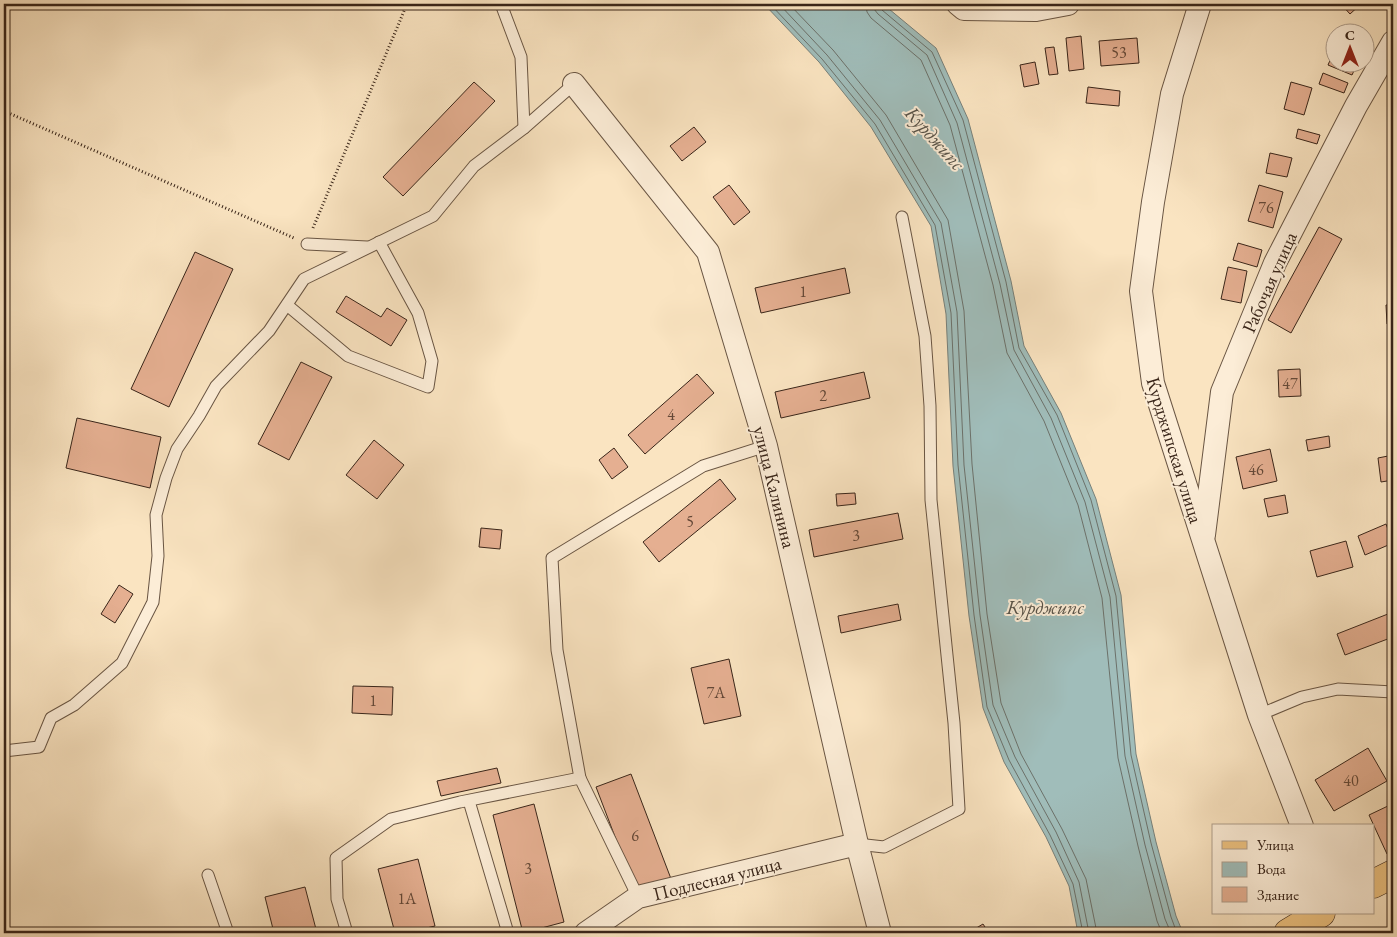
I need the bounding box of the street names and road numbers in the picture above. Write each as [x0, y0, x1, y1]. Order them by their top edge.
street label: Рабочая улица [1236, 227, 1303, 337]
street label: Курджипская улица [1140, 374, 1209, 527]
street label: улица Калинина [747, 424, 802, 551]
street label: Подлесная улица [650, 850, 784, 906]

